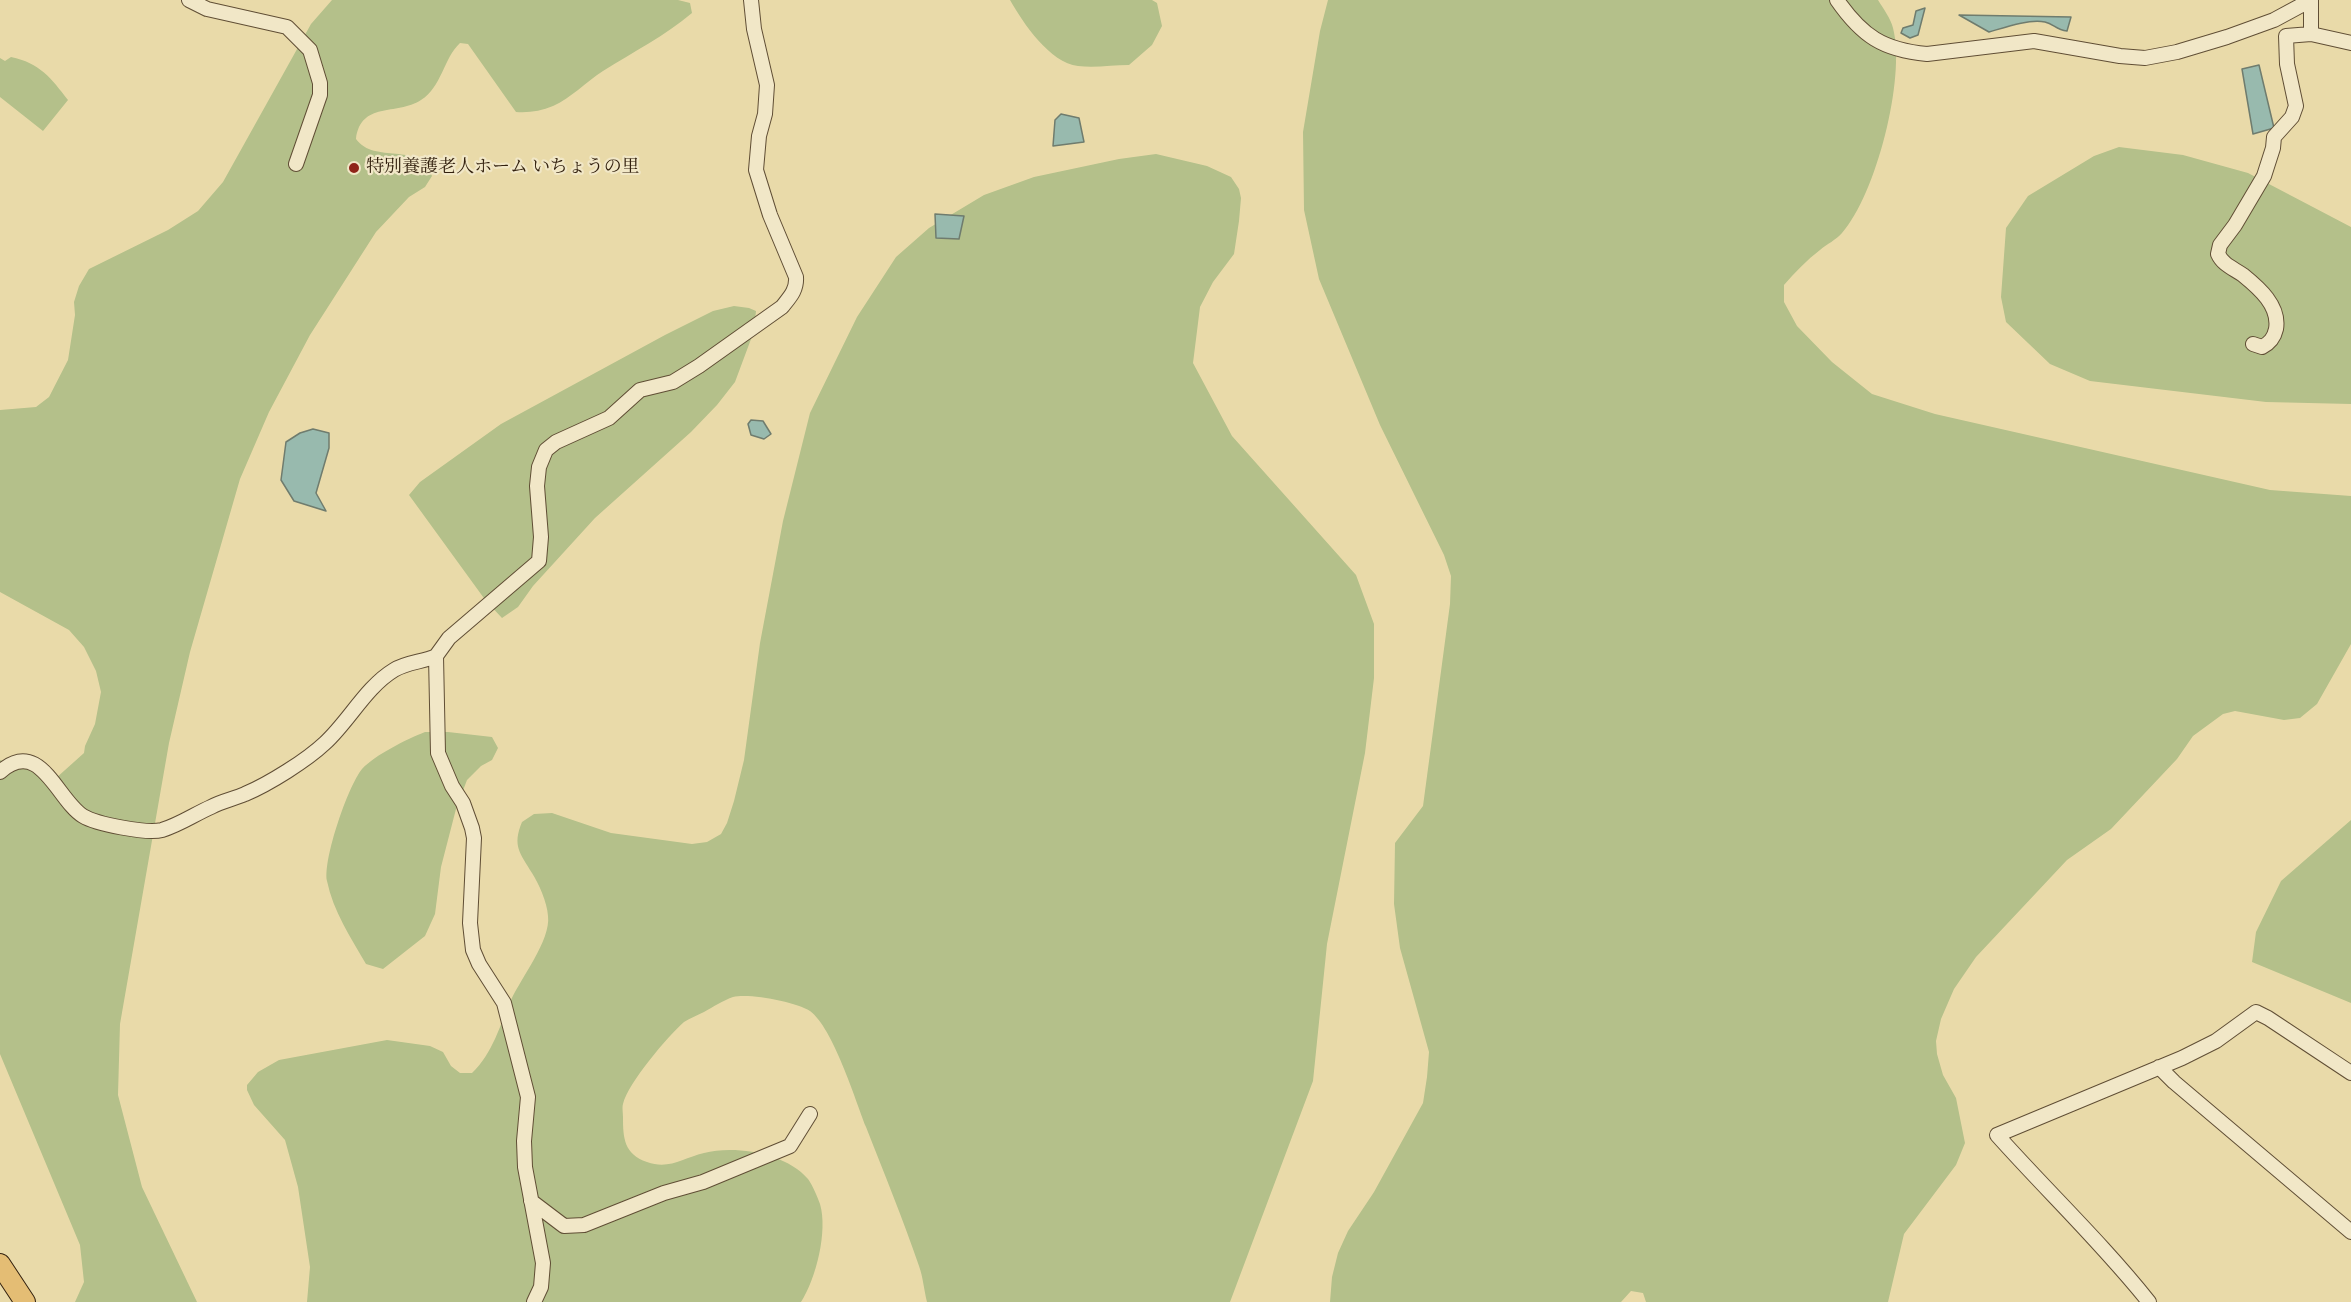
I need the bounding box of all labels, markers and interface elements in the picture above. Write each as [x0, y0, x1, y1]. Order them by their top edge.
place label: 特別養護老人ホーム いちょうの里 [366, 157, 640, 179]
marker: 特別養護老人ホーム いちょうの里 [347, 161, 361, 175]

